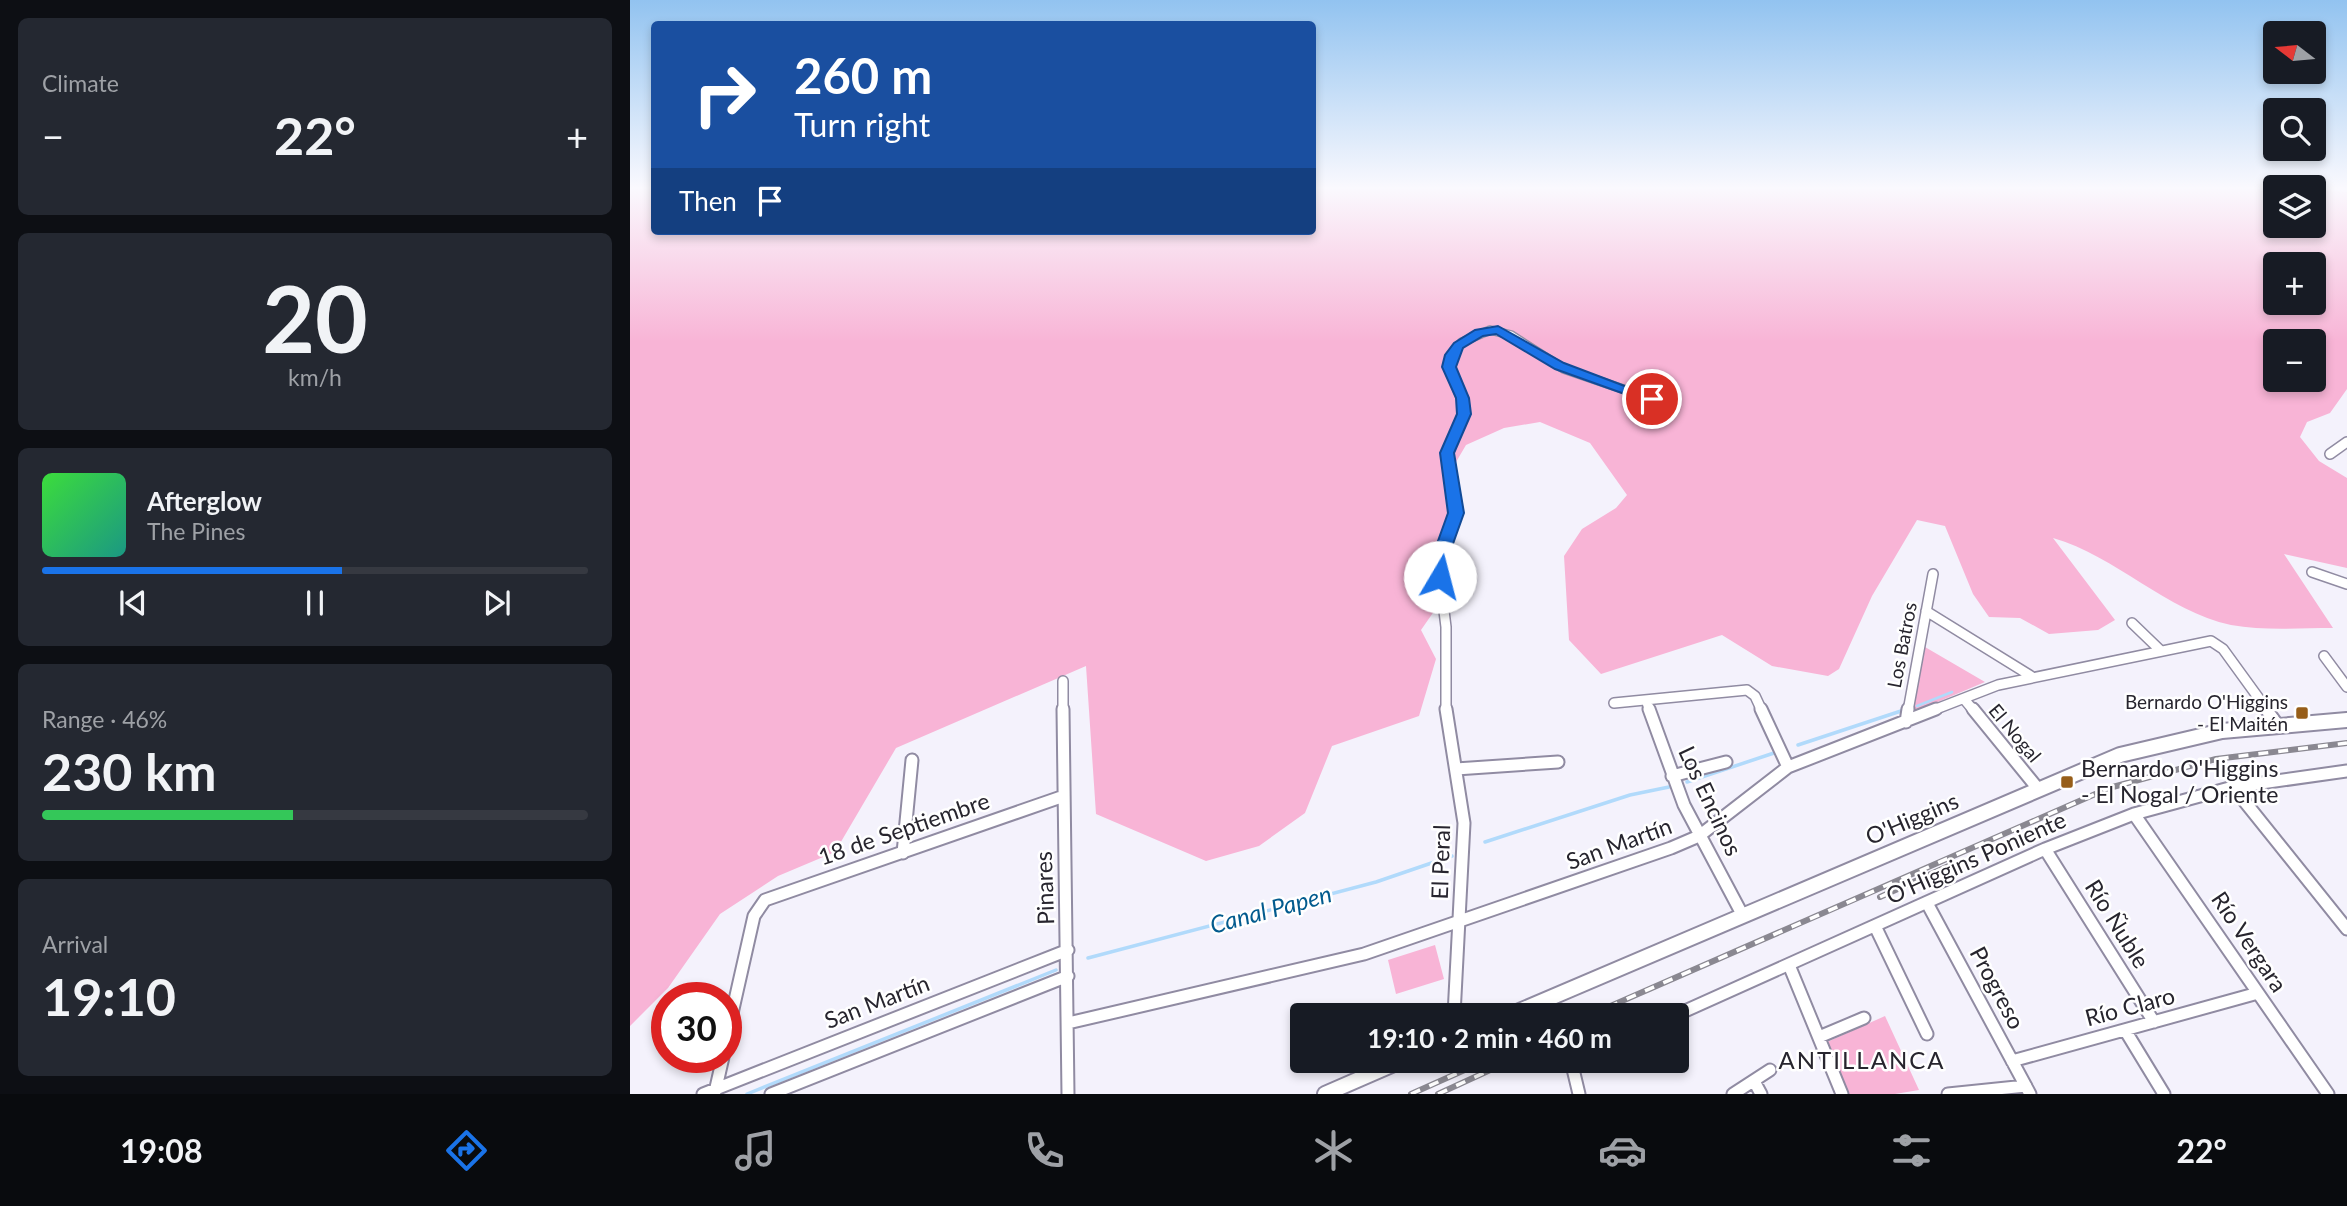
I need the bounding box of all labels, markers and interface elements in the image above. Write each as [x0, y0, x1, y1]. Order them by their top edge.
north arrow [2263, 21, 2326, 84]
map controls [2263, 21, 2326, 392]
text: 260 m [794, 46, 932, 104]
icon: right [679, 49, 770, 140]
text: Climate [42, 69, 119, 97]
button: search [2263, 98, 2326, 161]
text: 22° [274, 104, 356, 166]
text: Turn right [794, 105, 930, 144]
text: − [42, 113, 64, 159]
text: + [566, 113, 588, 159]
button: layers [2263, 175, 2326, 238]
icon: arrive [751, 182, 789, 220]
text: Then [679, 185, 737, 217]
button: + [2263, 252, 2326, 315]
text: 20 [262, 263, 368, 372]
button: − [2263, 329, 2326, 392]
text: km/h [288, 363, 342, 391]
pin [1622, 369, 1682, 429]
icon: arrive [1633, 380, 1671, 418]
text: Afterglow [147, 485, 262, 517]
text: The Pines [147, 517, 245, 545]
position arrow [1403, 540, 1477, 614]
icon: previous [114, 584, 152, 622]
icon: pause [296, 584, 334, 622]
icon: next [478, 584, 516, 622]
street label: Los Batros [1882, 600, 1921, 690]
place label: Bernardo O'Higgins - El Maitén [2125, 690, 2288, 735]
street label: El Nogal [1984, 699, 2046, 766]
text: Range · 46% [42, 705, 167, 733]
marker: Bernardo O'Higgins - El Maitén [2294, 705, 2310, 721]
text: 230 km [42, 740, 216, 802]
street label: Los Encinos [1673, 741, 1749, 860]
place label: Bernardo O'Higgins - El Nogal / Oriente [2081, 754, 2278, 808]
marker: Bernardo O'Higgins - El Nogal / Oriente [2059, 774, 2075, 790]
street label: 18 de Septiembre [815, 786, 993, 870]
street label: O'Higgins [1861, 786, 1962, 850]
street label: O'Higgins Poniente [1881, 805, 2070, 909]
street label: San Martín [1562, 811, 1675, 875]
street label: El Peral [1425, 824, 1455, 900]
street label: Pinares [1029, 851, 1059, 925]
street label: Río Ñuble [2080, 874, 2156, 973]
water label: Canal Papen [1207, 878, 1335, 939]
street label: Río Vergara [2206, 886, 2294, 997]
text: Arrival [42, 930, 108, 958]
street label: Progreso [1965, 941, 2031, 1034]
text: 19:10 [42, 965, 176, 1027]
street label: San Martín [820, 968, 933, 1034]
street label: Río Claro [2082, 981, 2178, 1031]
speed limit sign: 30 [651, 982, 742, 1073]
text: 19:10 · 2 min · 460 m [1367, 1022, 1612, 1054]
district label: ANTILLANCA [1779, 1045, 1945, 1074]
icon: directions [442, 1126, 491, 1175]
icon: music [731, 1126, 780, 1175]
icon: phone [1020, 1126, 1069, 1175]
icon: climate [1309, 1126, 1358, 1175]
icon: car [1598, 1126, 1647, 1175]
icon: filters [1887, 1126, 1936, 1175]
text: 19:08 [120, 1131, 202, 1170]
text: 22° [2176, 1131, 2227, 1170]

